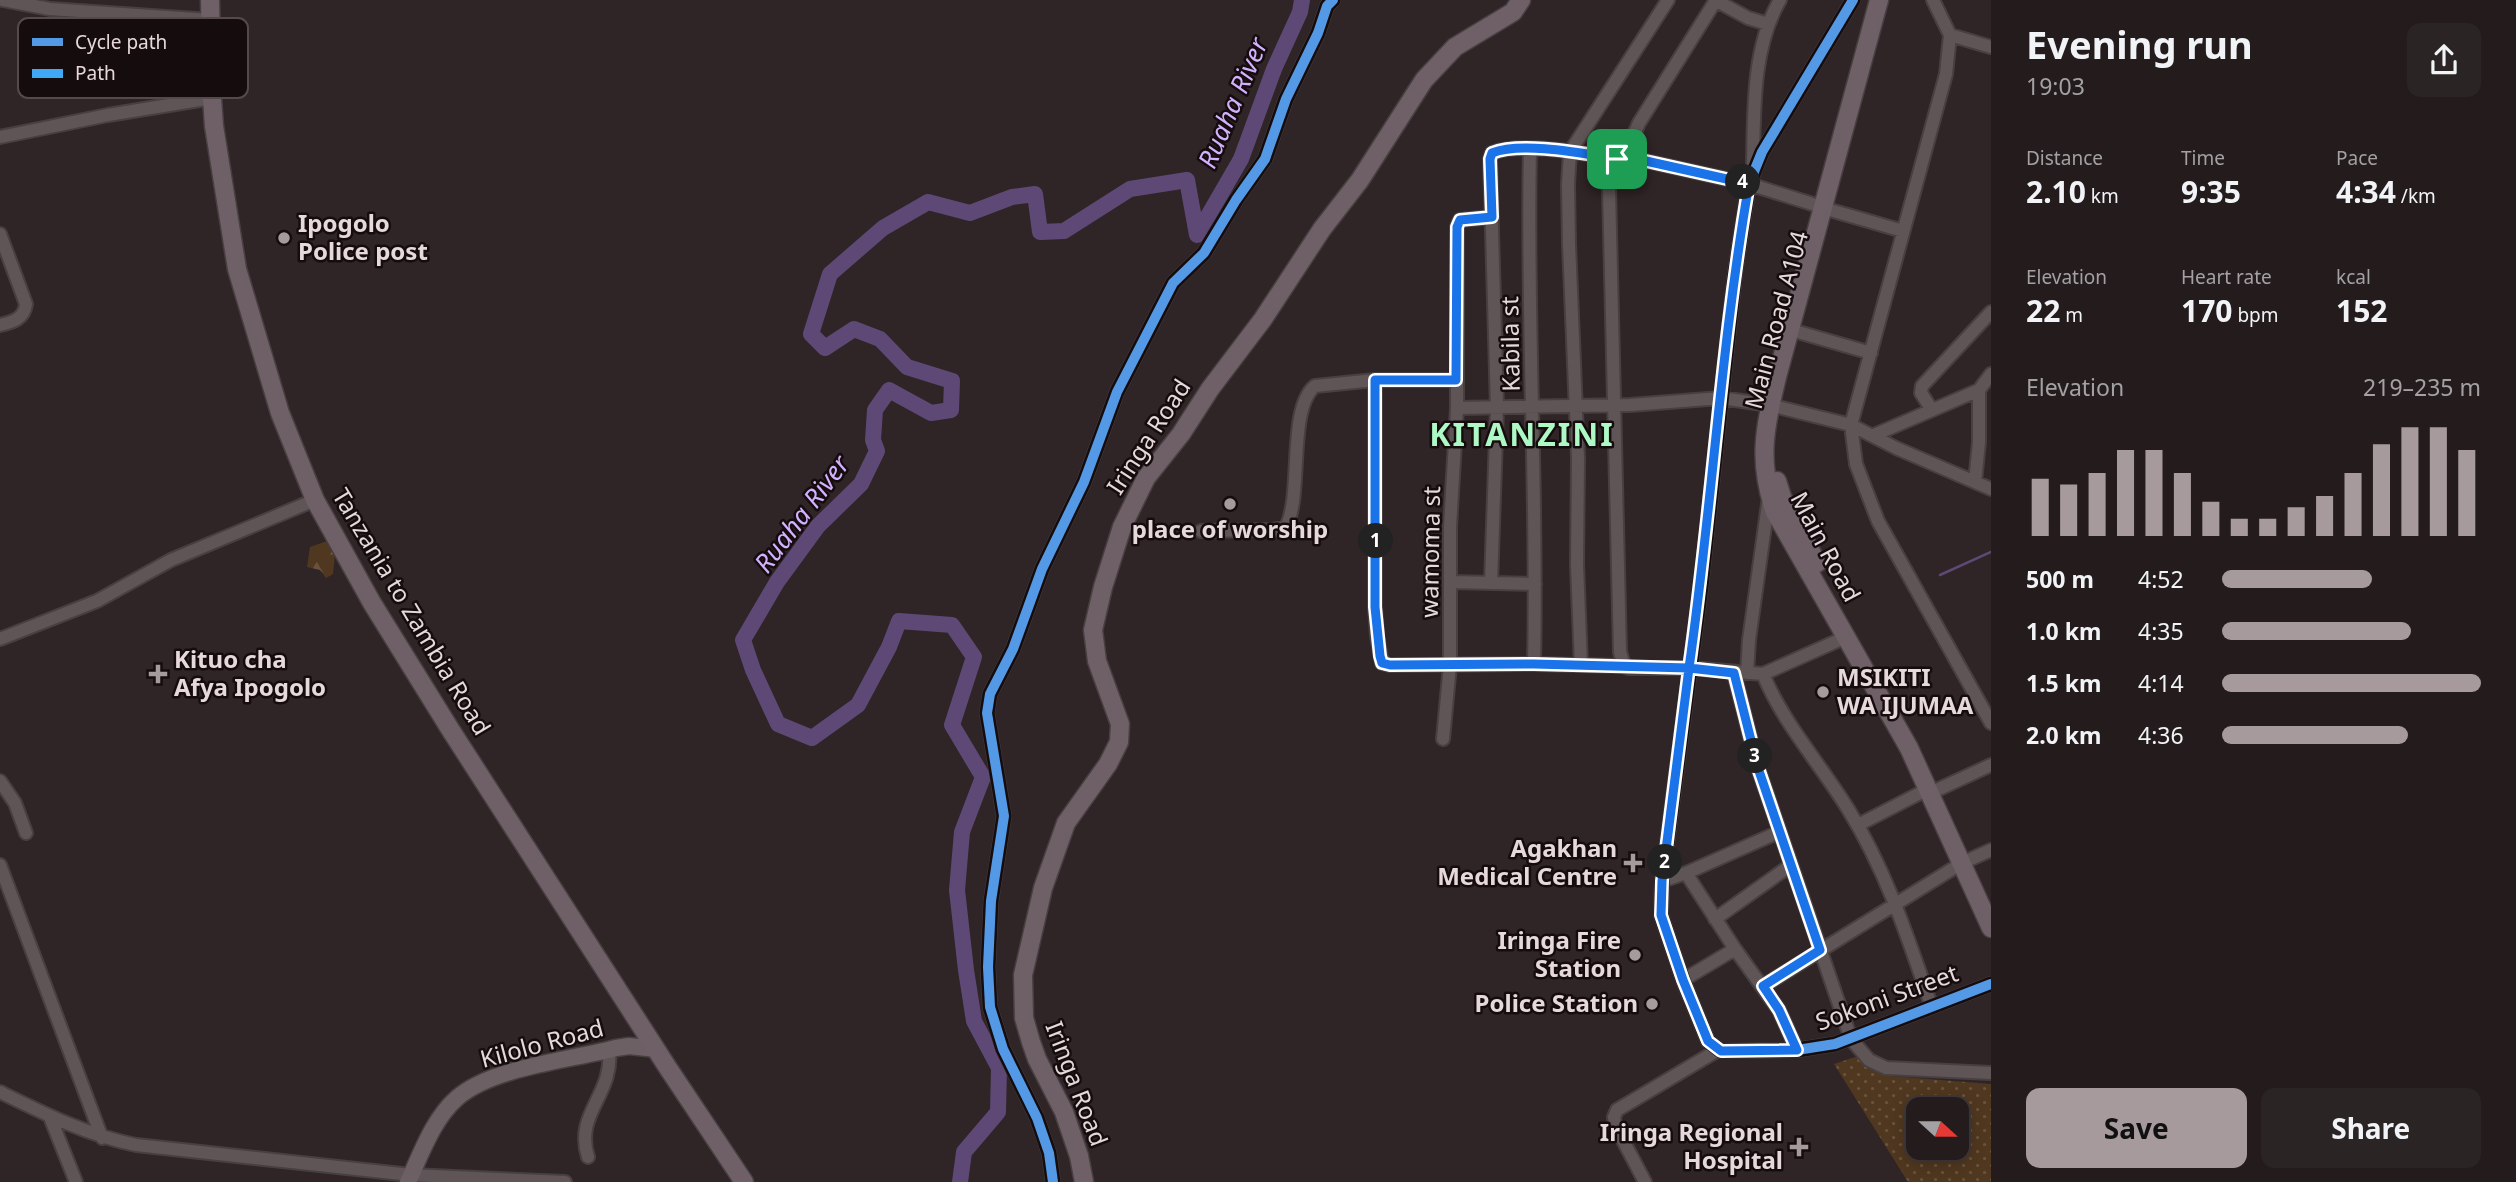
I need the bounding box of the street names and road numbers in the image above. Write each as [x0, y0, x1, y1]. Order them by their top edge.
street label: Main Road A104 [1736, 227, 1815, 412]
street label: Kabila st [1492, 296, 1527, 392]
street label: Iringa Road [1098, 372, 1197, 500]
street label: Tanzania to Zambia Road [325, 482, 499, 741]
street label: Main Road [1784, 485, 1869, 607]
street label: wamoma st [1412, 486, 1447, 618]
street label: Sokoni Street [1811, 955, 1963, 1038]
street label: Kilolo Road [476, 1010, 607, 1075]
street label: Iringa Road [1038, 1016, 1116, 1151]

